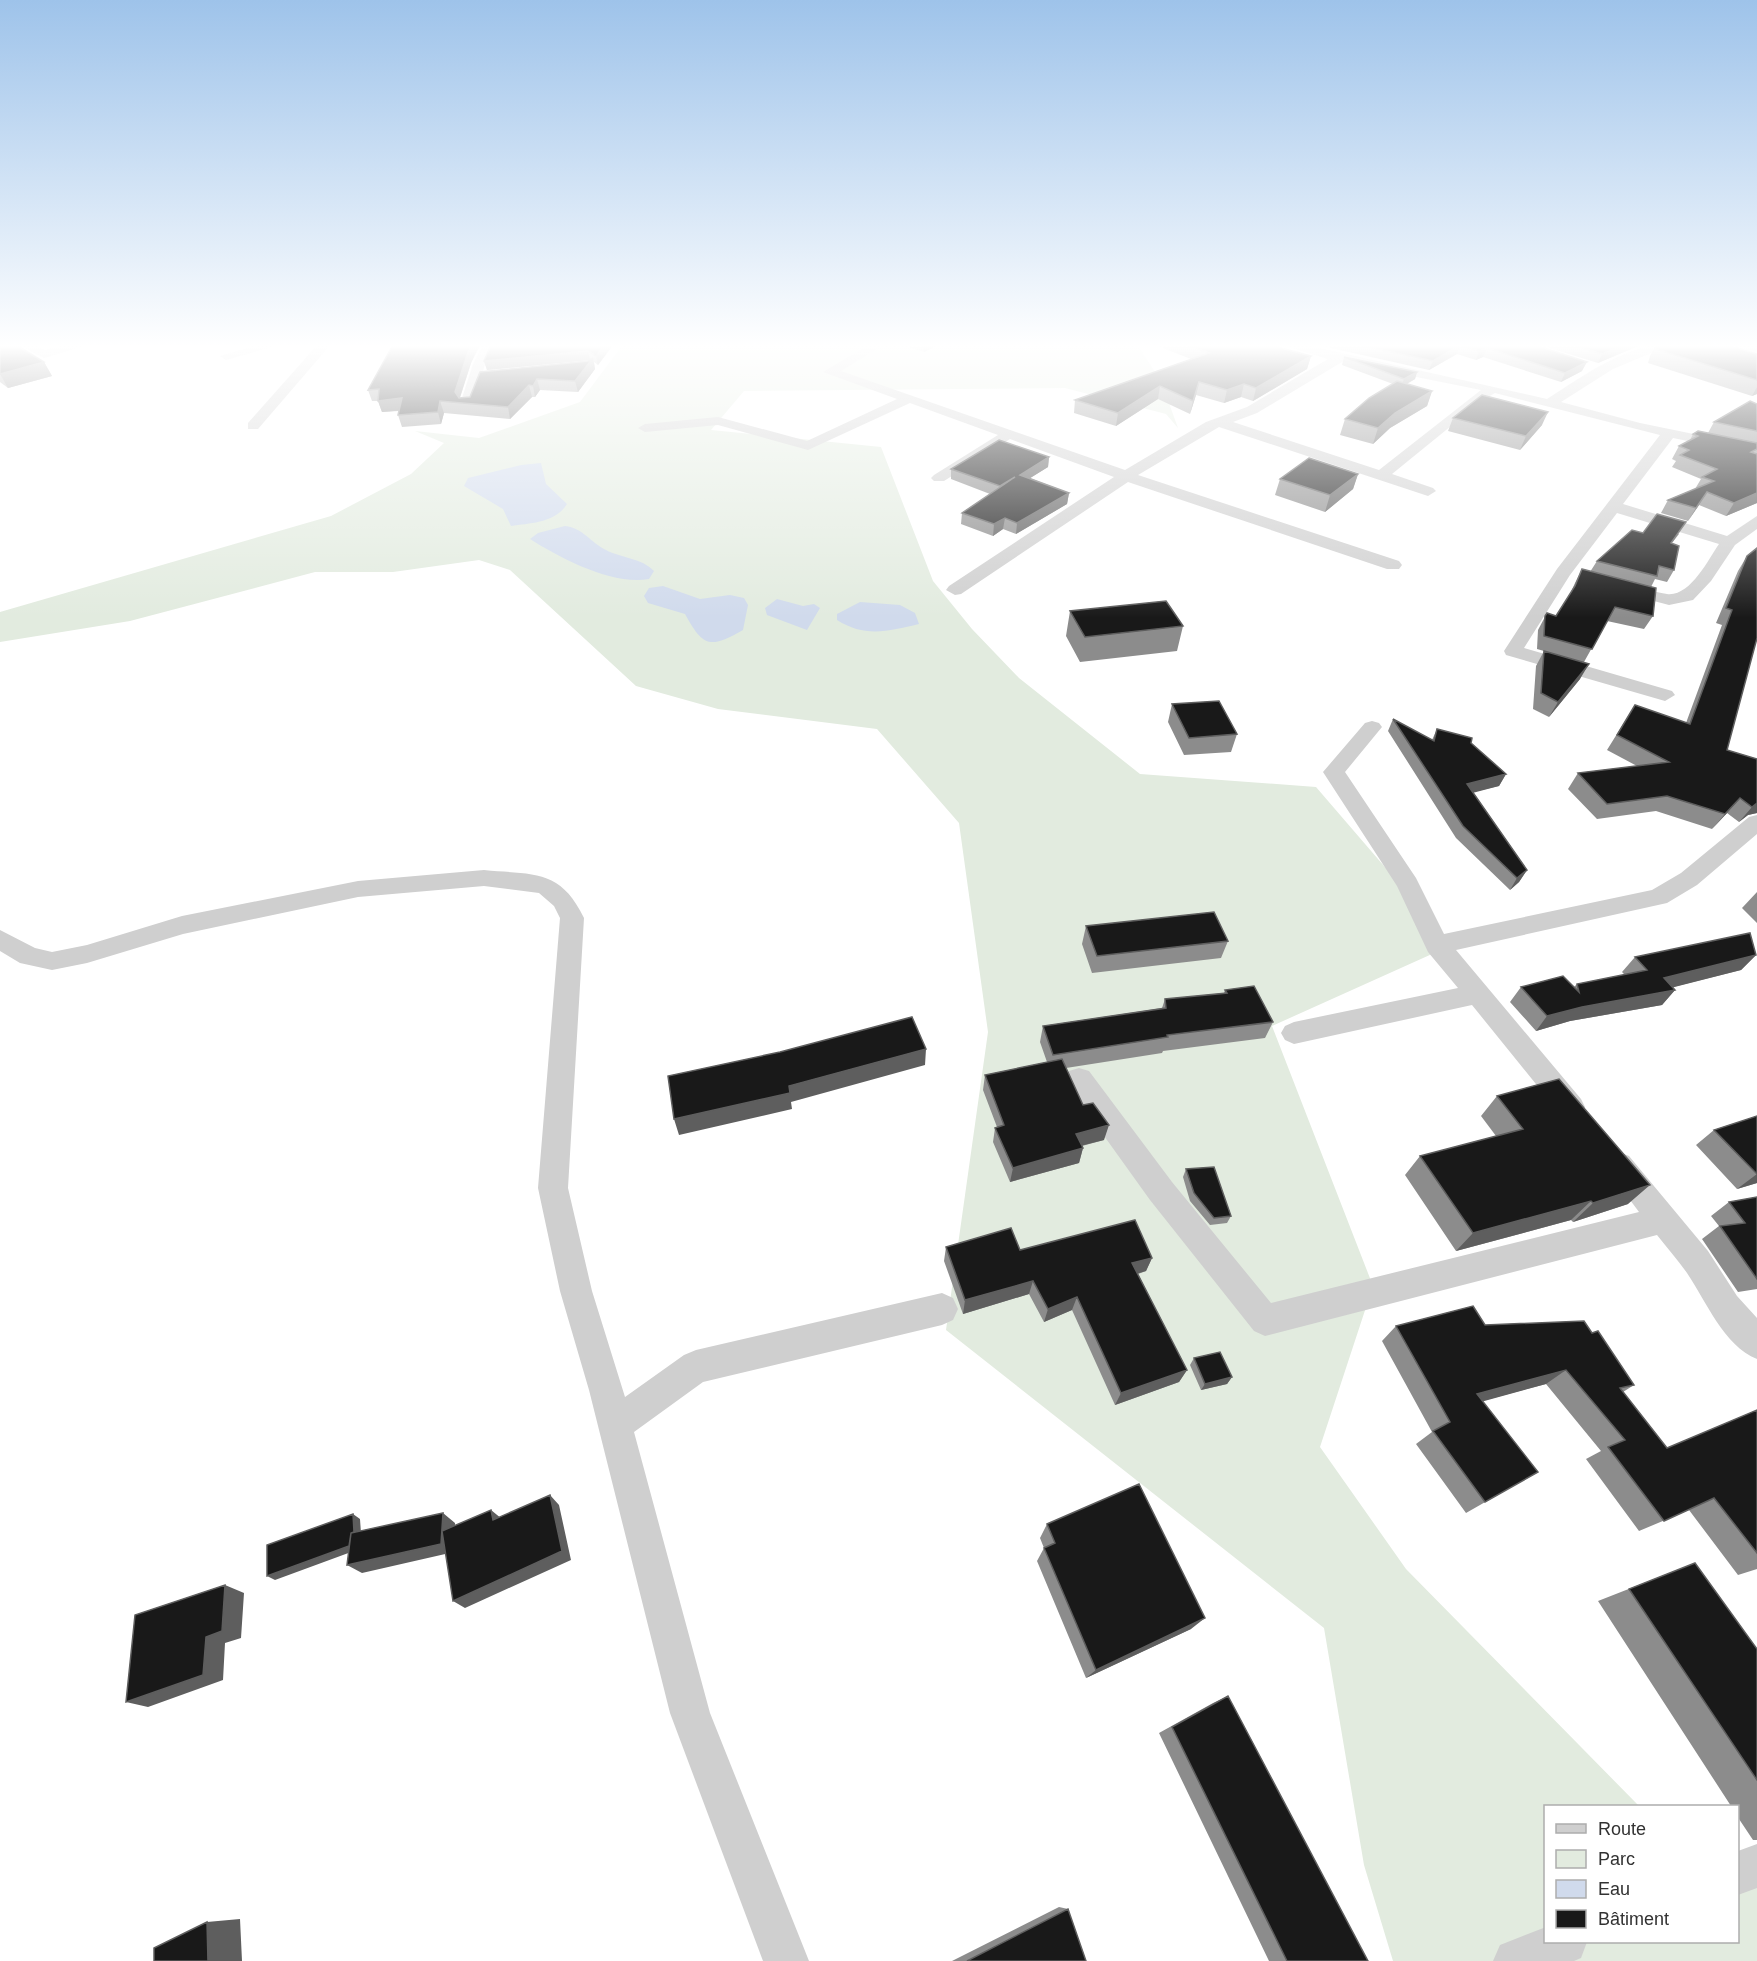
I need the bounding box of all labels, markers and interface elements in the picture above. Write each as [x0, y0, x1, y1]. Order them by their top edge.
legend [1544, 1805, 1739, 1943]
text: Route [1598, 1819, 1646, 1839]
text: Parc [1598, 1849, 1635, 1869]
text: Eau [1598, 1879, 1630, 1899]
text: Bâtiment [1598, 1909, 1669, 1929]

